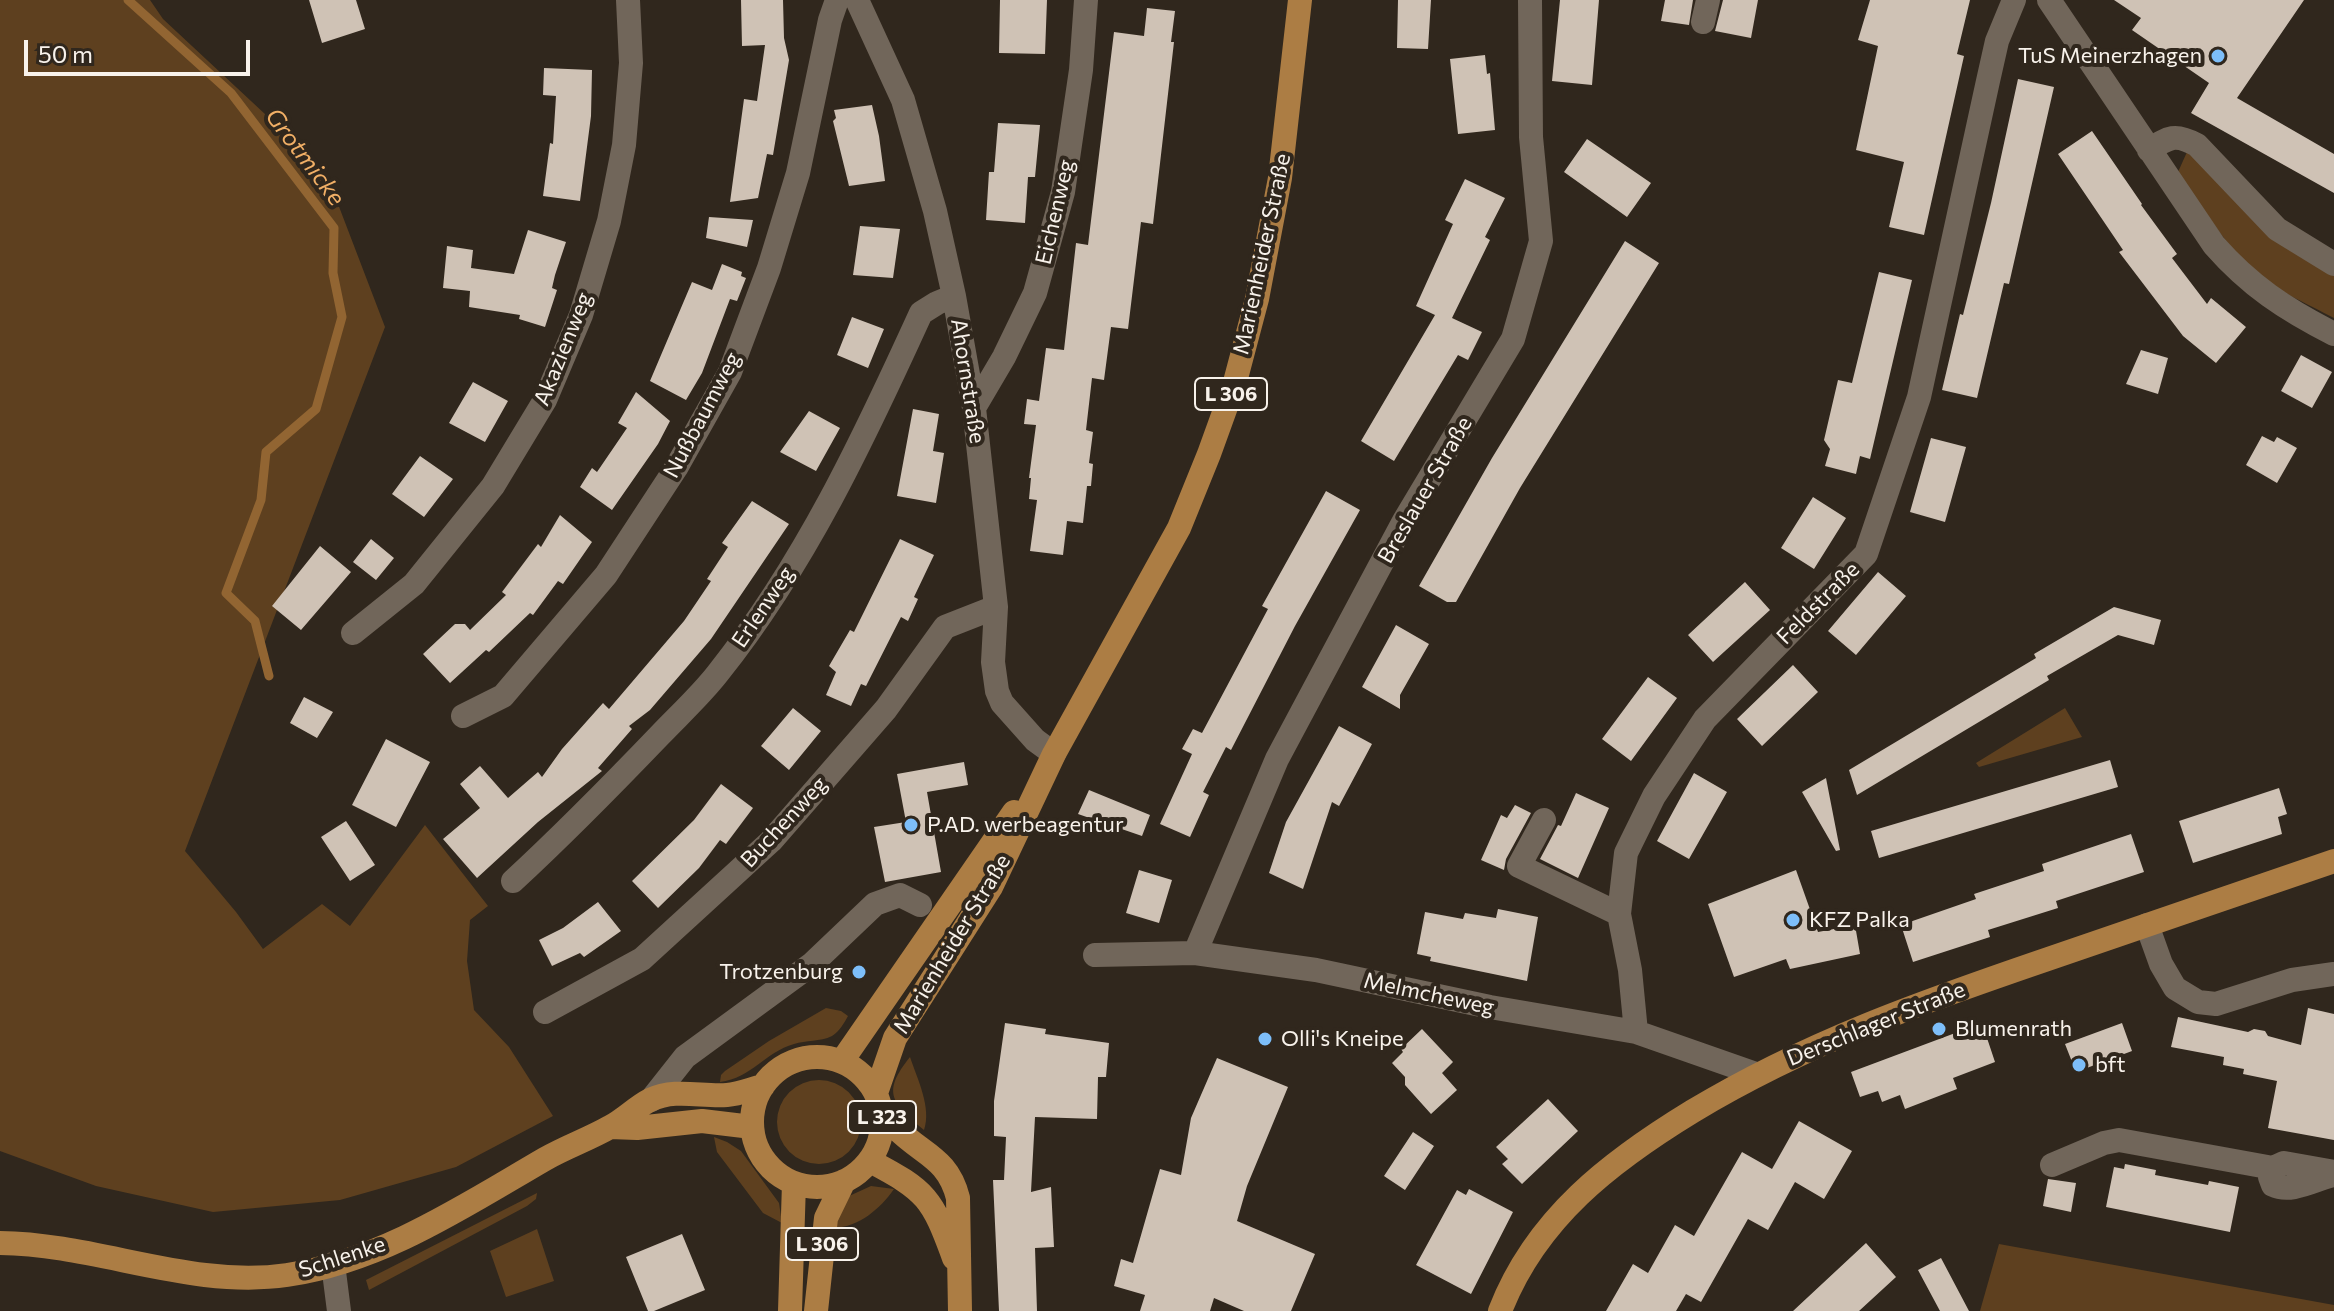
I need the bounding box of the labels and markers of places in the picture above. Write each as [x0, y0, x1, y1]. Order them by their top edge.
place label: TuS Meinerzhagen [2018, 43, 2202, 69]
marker: TuS Meinerzhagen [2209, 47, 2227, 65]
place label: P.AD. werbeagentur [927, 812, 1124, 838]
marker: P.AD. werbeagentur [902, 816, 920, 834]
place label: KFZ Palka [1809, 907, 1910, 933]
marker: KFZ Palka [1784, 911, 1802, 929]
place label: Trotzenburg [719, 959, 843, 985]
marker: Trotzenburg [850, 963, 868, 981]
place label: Blumenrath [1955, 1016, 2072, 1042]
marker: Blumenrath [1930, 1020, 1948, 1038]
place label: Olli's Kneipe [1281, 1026, 1404, 1052]
marker: Olli's Kneipe [1256, 1030, 1274, 1048]
place label: bft [2095, 1052, 2126, 1078]
marker: bft [2070, 1056, 2088, 1074]

